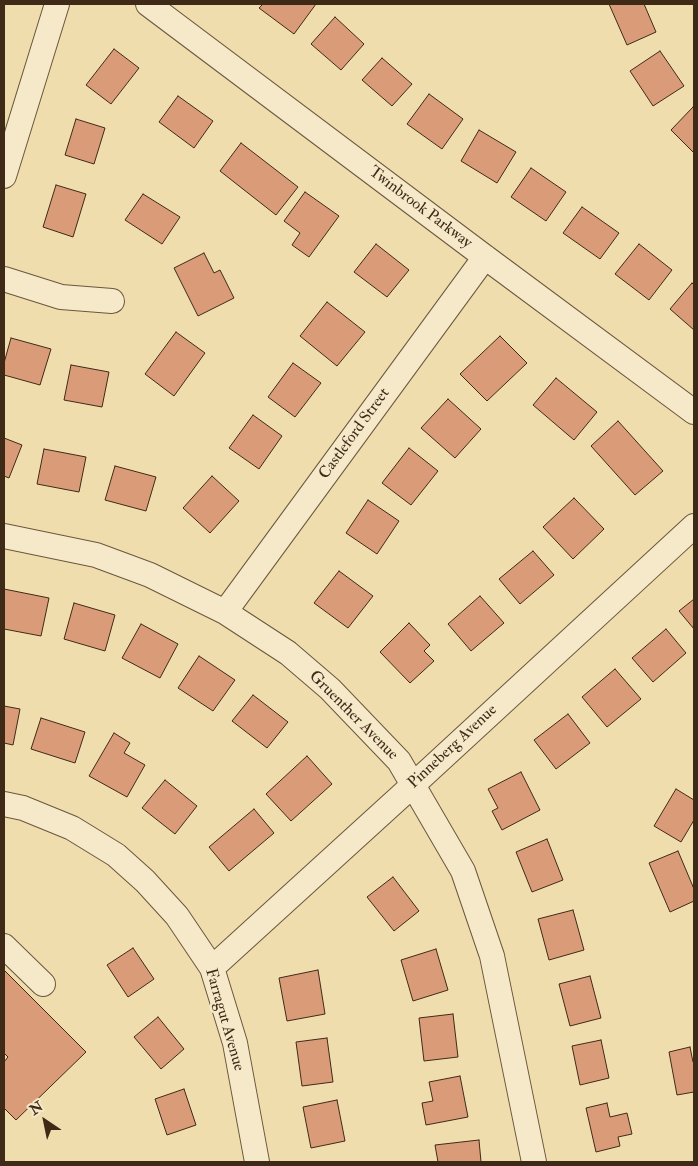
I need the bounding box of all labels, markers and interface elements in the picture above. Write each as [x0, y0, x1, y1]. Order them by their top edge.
street label: Twinbrook Parkway [364, 163, 476, 253]
street label: Castleford Street [315, 385, 395, 483]
street label: Gruenther Avenue [304, 667, 402, 765]
street label: Pinneberg Avenue [404, 701, 502, 793]
street label: Farragut Avenue [200, 967, 248, 1073]
north arrow [20, 1096, 70, 1146]
text: N [26, 1098, 46, 1119]

